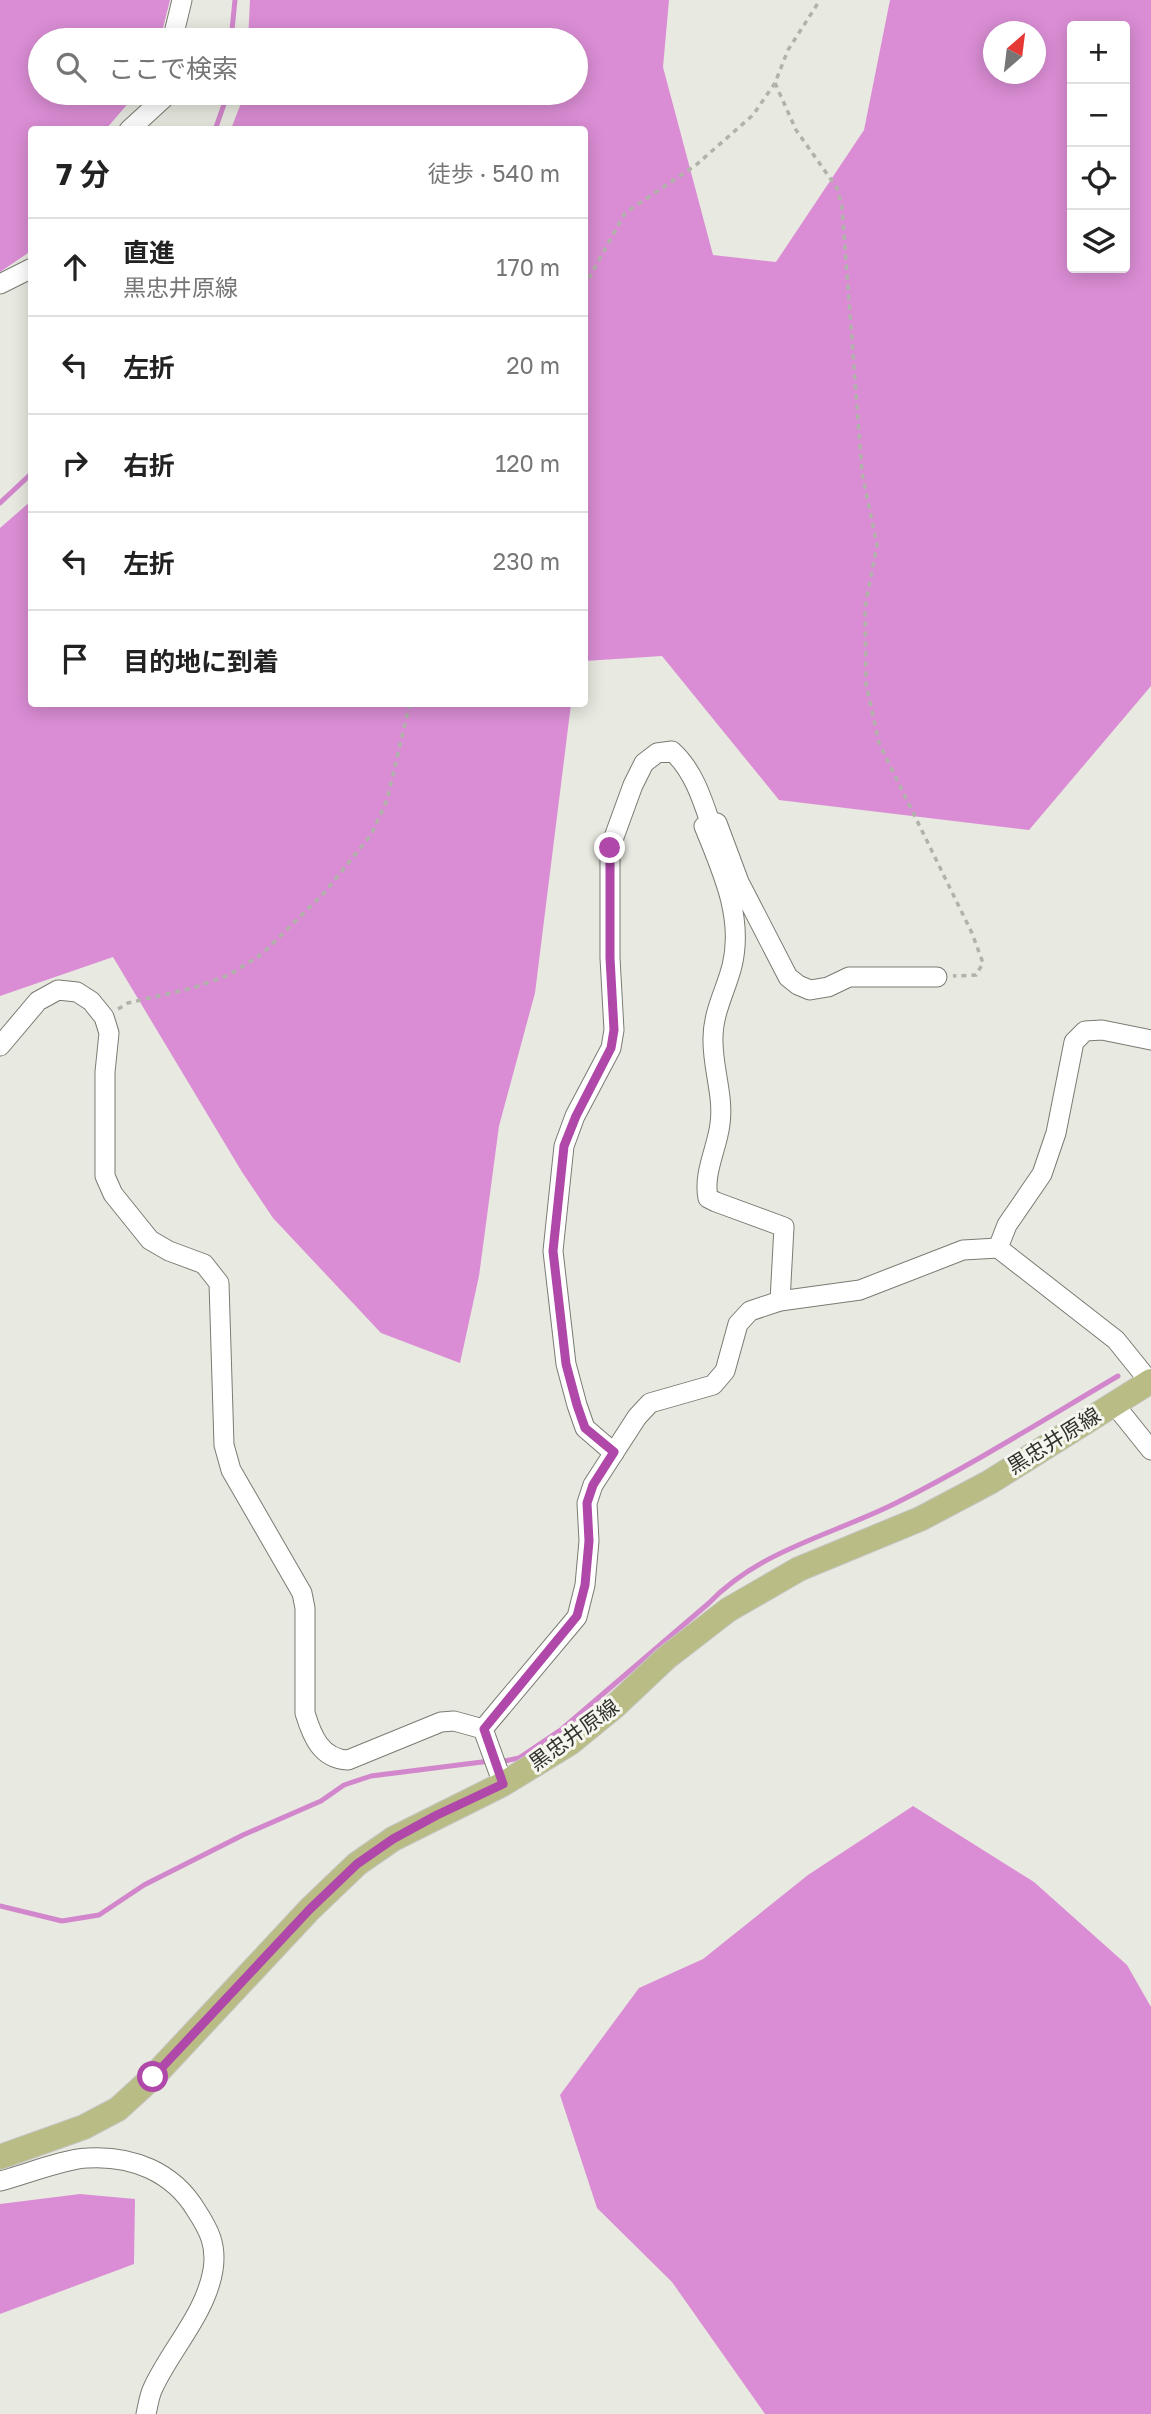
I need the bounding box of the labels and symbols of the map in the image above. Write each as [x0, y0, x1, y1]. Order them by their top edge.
north arrow [983, 21, 1046, 84]
route end [594, 832, 625, 863]
street label: 黒忠井原線 [1002, 1401, 1105, 1479]
street label: 黒忠井原線 [523, 1693, 624, 1776]
route start [137, 2061, 168, 2092]

